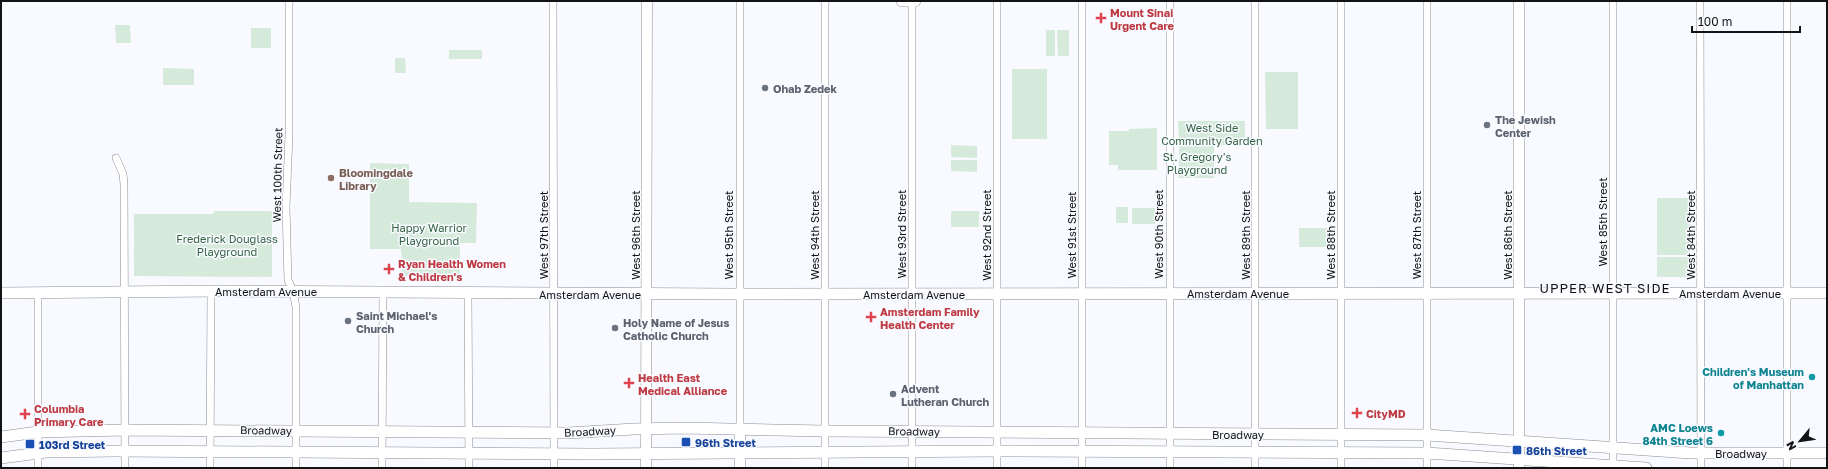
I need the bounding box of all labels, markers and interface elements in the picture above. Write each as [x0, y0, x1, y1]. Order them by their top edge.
place label: Mount Sinai Urgent Care [1110, 6, 1175, 32]
scale bar [1692, 8, 1800, 34]
marker: Mount Sinai Urgent Care [1095, 12, 1107, 24]
text: 100 m [1698, 14, 1732, 29]
place label: Ohab Zedek [773, 82, 838, 95]
marker: Ohab Zedek [760, 83, 770, 93]
place label: The Jewish Center [1495, 113, 1556, 139]
marker: The Jewish Center [1482, 120, 1492, 130]
park label: West Side Community Garden [1161, 121, 1263, 147]
street label: West 100th Street [270, 127, 284, 223]
park label: St. Gregory's Playground [1163, 150, 1232, 176]
place label: Bloomingdale Library [339, 166, 413, 192]
marker: Bloomingdale Library [326, 173, 336, 183]
street label: West 85th Street [1596, 177, 1609, 267]
street label: West 92nd Street [980, 189, 993, 281]
street label: West 90th Street [1152, 189, 1165, 279]
street label: West 96th Street [629, 190, 642, 280]
street label: West 94th Street [808, 190, 821, 280]
street label: West 93rd Street [895, 190, 908, 278]
street label: West 89th Street [1239, 190, 1252, 280]
street label: West 88th Street [1324, 190, 1337, 280]
street label: West 86th Street [1501, 190, 1514, 280]
street label: West 84th Street [1684, 190, 1697, 280]
street label: West 97th Street [537, 191, 550, 279]
street label: West 95th Street [722, 191, 735, 280]
street label: West 91st Street [1065, 191, 1078, 279]
street label: West 87th Street [1410, 191, 1423, 279]
park label: Happy Warrior Playground [391, 221, 467, 247]
park label: Frederick Douglass Playground [176, 232, 278, 258]
place label: Ryan Health Women & Children's [398, 257, 506, 283]
marker: Ryan Health Women & Children's [383, 263, 395, 275]
district label: UPPER WEST SIDE [1540, 280, 1670, 296]
street label: Amsterdam Avenue [215, 285, 317, 298]
street label: Amsterdam Avenue [1187, 287, 1289, 300]
street label: Amsterdam Avenue [1679, 287, 1781, 300]
street label: Amsterdam Avenue [539, 288, 641, 301]
street label: Amsterdam Avenue [863, 288, 965, 301]
place label: Amsterdam Family Health Center [880, 305, 980, 331]
place label: Saint Michael's Church [356, 309, 437, 335]
marker: Amsterdam Family Health Center [865, 311, 877, 323]
marker: Saint Michael's Church [343, 316, 353, 326]
place label: Holy Name of Jesus Catholic Church [623, 316, 729, 342]
marker: Holy Name of Jesus Catholic Church [610, 323, 620, 333]
place label: Children's Museum of Manhattan [1702, 365, 1804, 391]
place label: Health East Medical Alliance [638, 371, 728, 397]
marker: Children's Museum of Manhattan [1807, 372, 1817, 382]
marker: Health East Medical Alliance [623, 377, 635, 389]
place label: Advent Lutheran Church [901, 382, 990, 408]
marker: Advent Lutheran Church [888, 389, 898, 399]
place label: Columbia Primary Care [34, 402, 104, 428]
marker: CityMD [1351, 407, 1363, 419]
place label: CityMD [1366, 407, 1406, 420]
marker: Columbia Primary Care [19, 408, 31, 420]
place label: AMC Loews 84th Street 6 [1642, 421, 1713, 447]
north arrow [1780, 421, 1820, 461]
street label: Broadway [240, 423, 292, 437]
street label: Broadway [564, 423, 616, 439]
street label: Broadway [888, 424, 940, 438]
street label: Broadway [1212, 428, 1264, 441]
marker: AMC Loews 84th Street 6 [1716, 428, 1726, 438]
marker: 96th Street [680, 436, 692, 448]
place label: 96th Street [695, 436, 756, 449]
marker: 103rd Street [24, 438, 36, 450]
place label: 103rd Street [39, 438, 106, 451]
text: N [1783, 439, 1799, 453]
marker: 86th Street [1511, 444, 1523, 456]
place label: 86th Street [1526, 444, 1588, 457]
street label: Broadway [1715, 447, 1767, 460]

